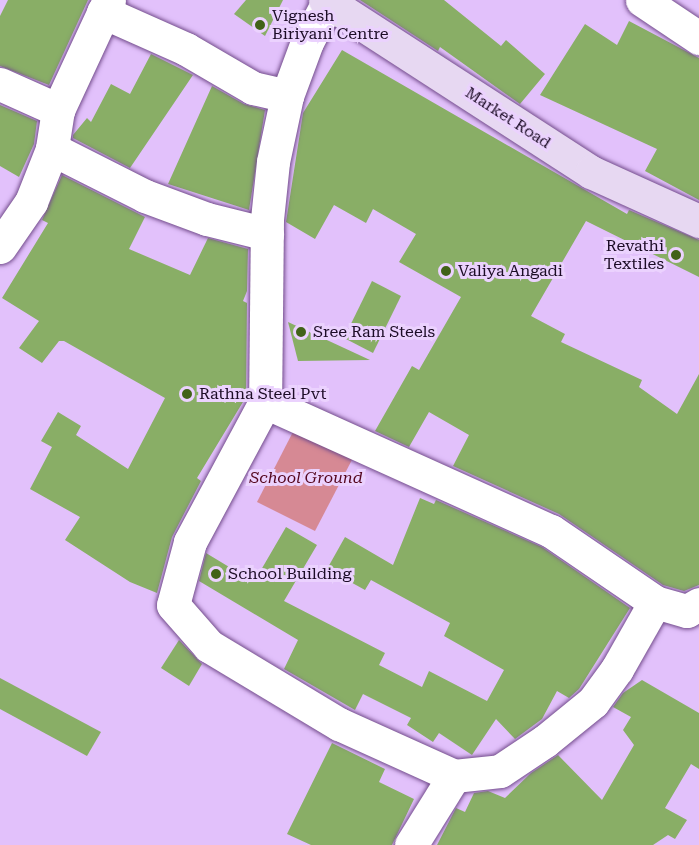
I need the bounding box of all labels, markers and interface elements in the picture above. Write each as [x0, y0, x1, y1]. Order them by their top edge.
place label: Vignesh Biriyani Centre [272, 6, 389, 44]
marker: Vignesh Biriyani Centre [253, 18, 267, 32]
street label: Market Road [462, 83, 554, 153]
place label: Revathi Textiles [604, 236, 664, 274]
marker: Revathi Textiles [669, 248, 683, 262]
place label: Valiya Angadi [458, 261, 563, 281]
marker: Valiya Angadi [439, 264, 453, 278]
place label: Sree Ram Steels [313, 322, 435, 342]
marker: Sree Ram Steels [294, 325, 308, 339]
place label: Rathna Steel Pvt [199, 384, 326, 404]
marker: Rathna Steel Pvt [180, 387, 194, 401]
park label: School Ground [249, 468, 363, 488]
place label: School Building [228, 564, 351, 584]
marker: School Building [209, 567, 223, 581]

